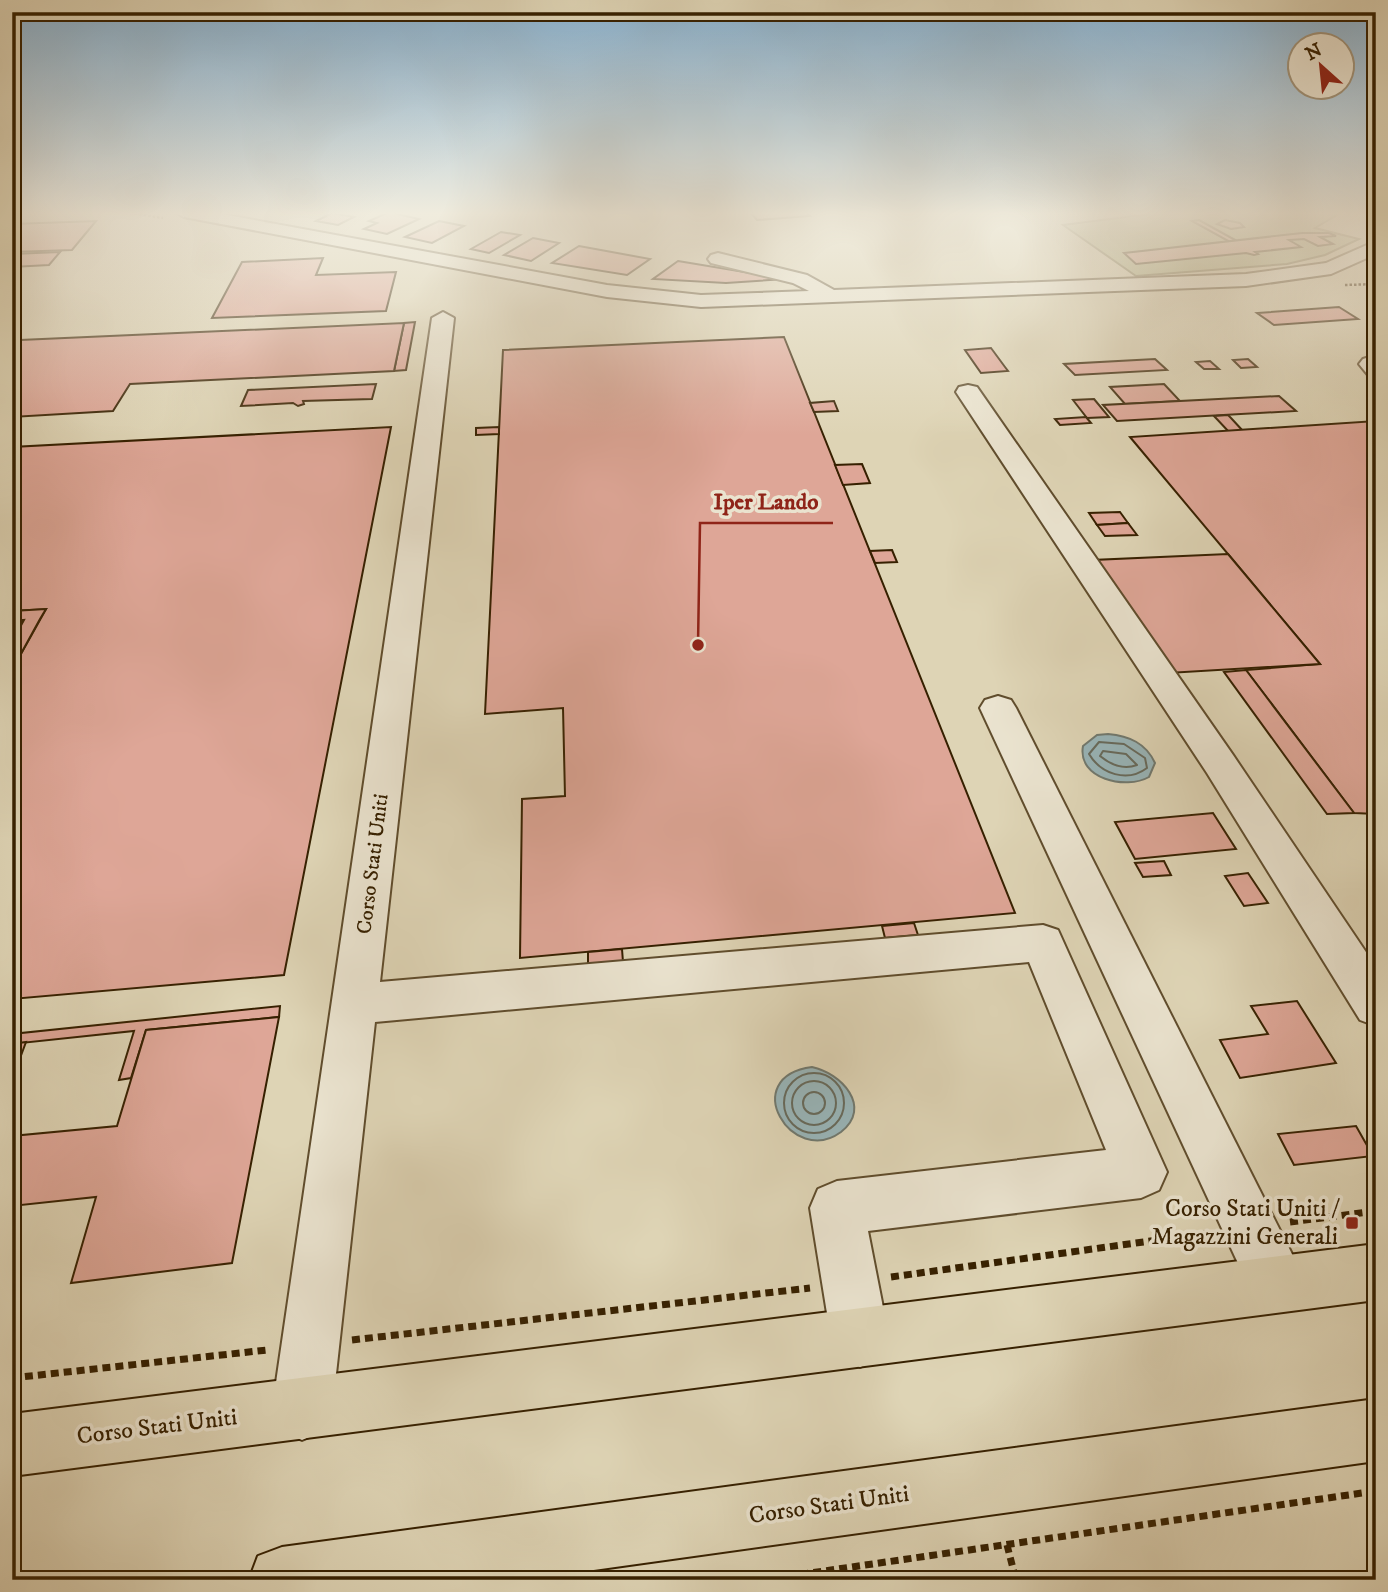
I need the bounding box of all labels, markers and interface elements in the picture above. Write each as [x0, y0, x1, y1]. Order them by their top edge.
north arrow [1286, 32, 1356, 102]
text: N [1302, 38, 1326, 66]
callout: Iper Lando [700, 479, 833, 523]
text: Iper Lando [714, 488, 818, 517]
street label: Corso Stati Uniti [351, 792, 395, 936]
place label: Corso Stati Uniti / Magazzini Generali [1151, 1194, 1340, 1252]
marker: Corso Stati Uniti / Magazzini Generali [1344, 1215, 1360, 1231]
street label: Corso Stati Uniti [75, 1402, 239, 1452]
street label: Corso Stati Uniti [747, 1479, 911, 1531]

